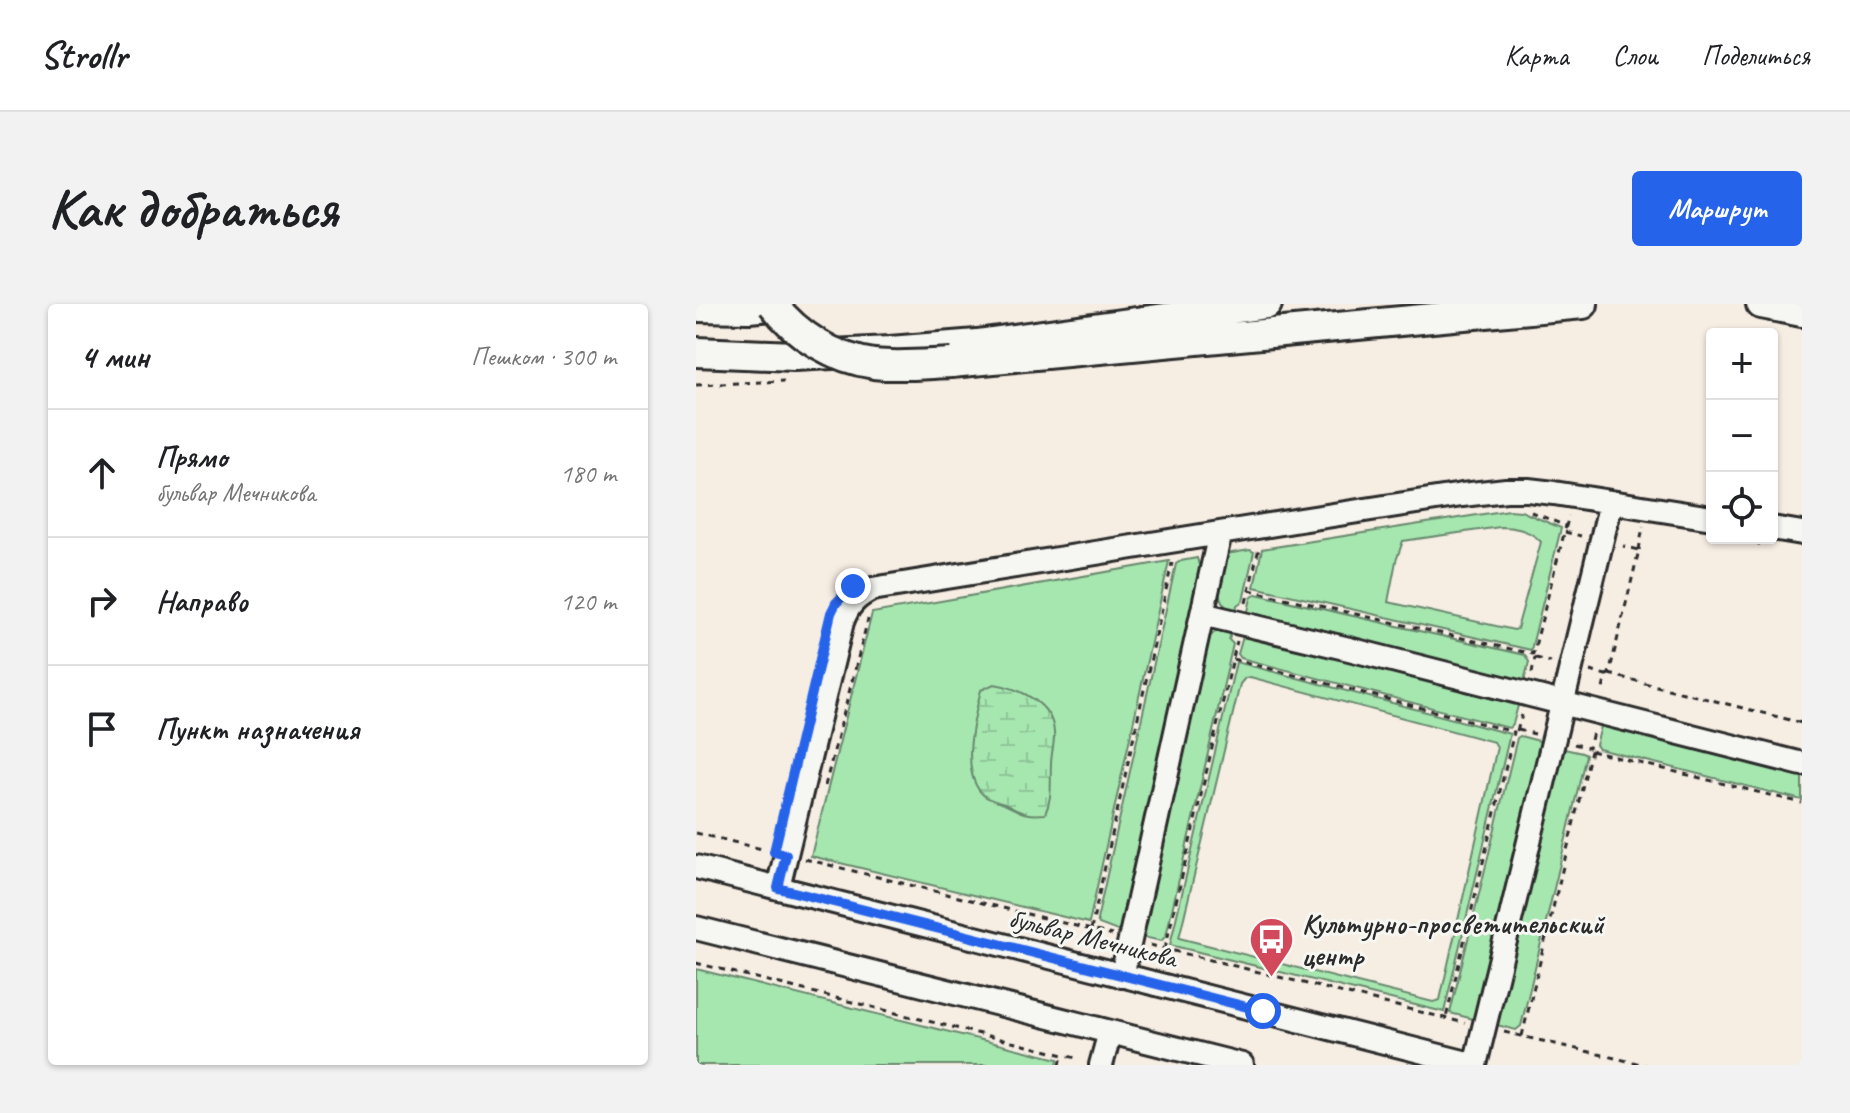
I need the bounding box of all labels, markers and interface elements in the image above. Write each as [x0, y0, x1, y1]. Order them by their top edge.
text: Strollr [40, 32, 127, 79]
text: Карта [1505, 38, 1569, 73]
text: Слои [1613, 38, 1658, 73]
text: Поделиться [1702, 38, 1810, 73]
button: Маршрут [1632, 171, 1802, 246]
text: Как добраться [48, 173, 338, 244]
map controls [1706, 328, 1778, 544]
button: + [1706, 328, 1778, 400]
text: 4 мин [80, 335, 149, 378]
text: Пешком · 300 m [471, 340, 616, 373]
button: − [1706, 400, 1778, 472]
text: Прямо [156, 438, 227, 476]
icon: ahead [80, 451, 124, 495]
text: 180 m [560, 457, 616, 490]
button: locate [1706, 472, 1778, 544]
text: бульвар Мечникова [156, 476, 315, 509]
route end [835, 568, 871, 604]
icon: right [80, 579, 124, 623]
text: Направо [156, 582, 248, 620]
text: 120 m [560, 585, 616, 618]
icon: arrive [80, 707, 124, 751]
text: Пункт назначения [156, 710, 359, 748]
street label: бульвар Мечникова [1005, 900, 1183, 976]
place label: Культурно-просветительский центр [1302, 906, 1606, 973]
bus stop icon: Культурно-просветительский центр [1247, 915, 1295, 978]
route start [1245, 993, 1281, 1029]

